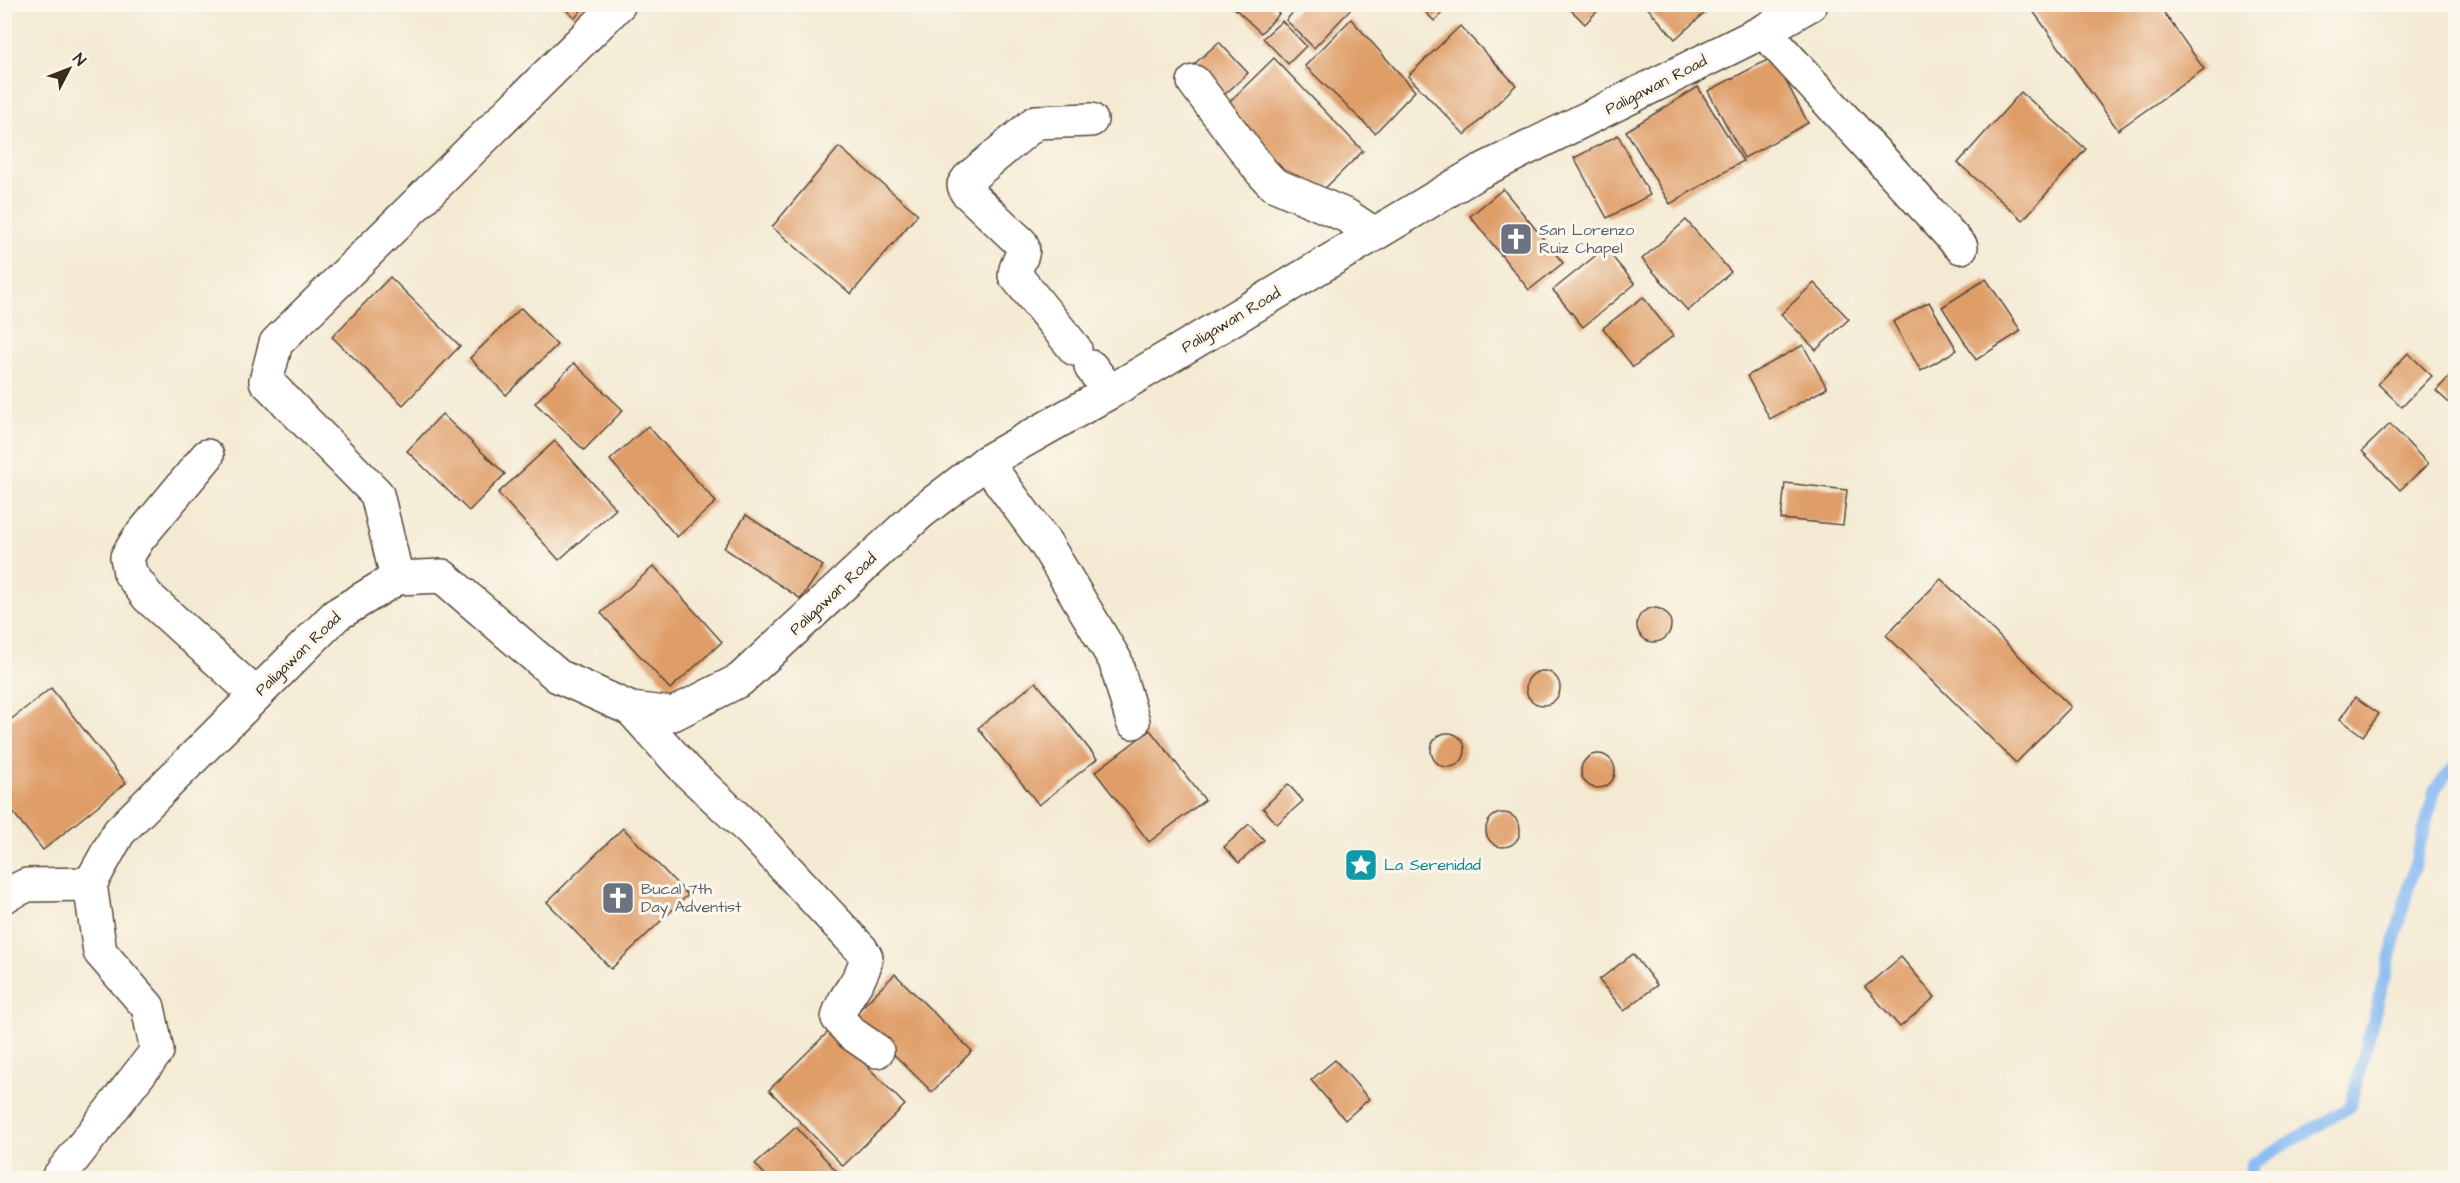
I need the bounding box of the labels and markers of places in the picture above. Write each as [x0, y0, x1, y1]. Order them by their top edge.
place label: San Lorenzo Ruiz Chapel [1539, 219, 1634, 259]
church icon: San Lorenzo Ruiz Chapel [1498, 221, 1534, 257]
place icon: La Serenidad [1343, 847, 1379, 883]
place label: La Serenidad [1384, 854, 1481, 876]
place label: Bucal 7th Day Adventist [641, 878, 742, 919]
church icon: Bucal 7th Day Adventist [600, 880, 636, 916]

